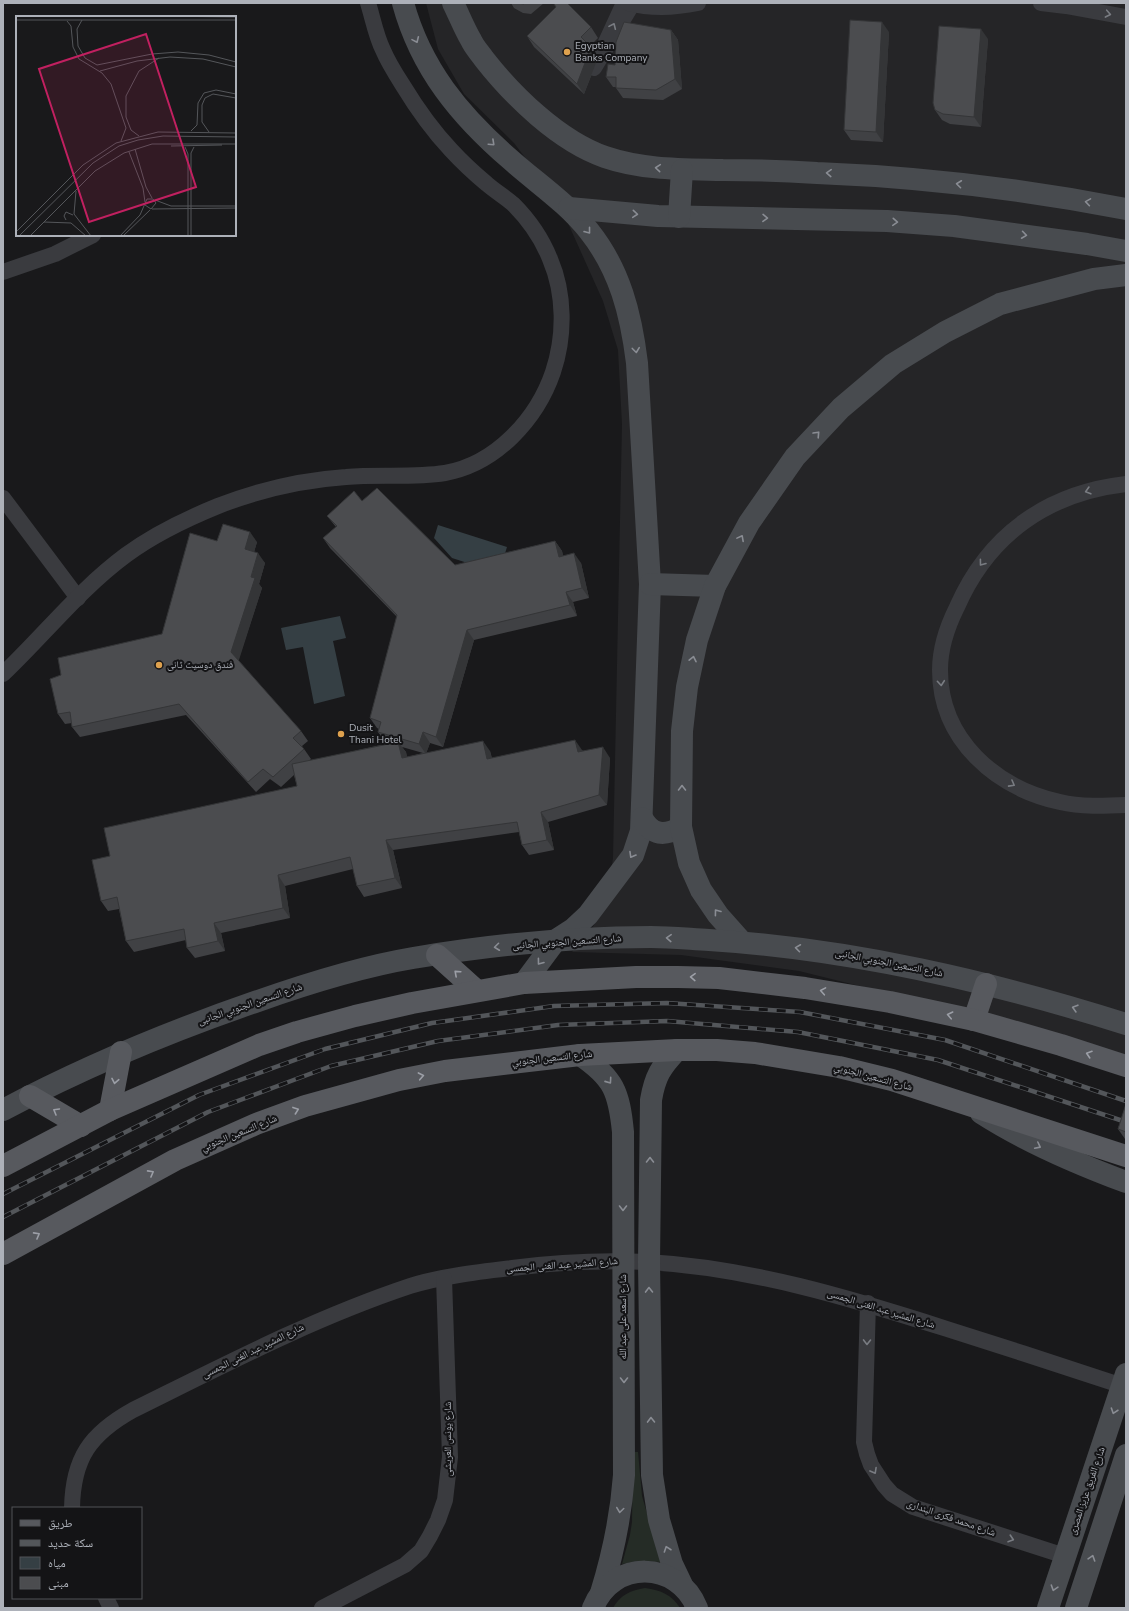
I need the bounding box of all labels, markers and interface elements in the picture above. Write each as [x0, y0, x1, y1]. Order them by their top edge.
one-way arrow [1104, 9, 1111, 17]
inset map [16, 16, 236, 236]
one-way arrow [608, 23, 616, 31]
one-way arrow [411, 35, 419, 43]
place label: Egyptian Banks Company [575, 39, 648, 65]
marker: Egyptian Banks Company [562, 47, 572, 57]
one-way arrow [488, 139, 495, 146]
one-way arrow [654, 164, 661, 173]
one-way arrow [826, 169, 832, 178]
one-way arrow [956, 180, 962, 189]
one-way arrow [1084, 199, 1091, 207]
one-way arrow [632, 210, 638, 219]
one-way arrow [762, 214, 768, 222]
one-way arrow [892, 217, 898, 226]
one-way arrow [584, 226, 591, 233]
one-way arrow [1021, 230, 1028, 239]
one-way arrow [631, 347, 640, 353]
one-way arrow [812, 431, 819, 438]
one-way arrow [1084, 486, 1091, 495]
one-way arrow [736, 535, 743, 543]
one-way arrow [980, 558, 987, 565]
one-way arrow [688, 655, 696, 662]
place label: فندق دوسيت ثانى [167, 658, 233, 672]
marker: فندق دوسيت ثانى [154, 660, 164, 670]
one-way arrow [936, 680, 945, 686]
place label: Dusit Thani Hotel [349, 721, 401, 747]
marker: Dusit Thani Hotel [336, 729, 346, 739]
one-way arrow [1008, 780, 1015, 787]
one-way arrow [678, 785, 686, 791]
one-way arrow [629, 851, 636, 858]
one-way arrow [715, 910, 722, 917]
street label: شارع التسعين الجنوبي الجانبى [512, 931, 623, 953]
one-way arrow [666, 934, 672, 942]
one-way arrow [494, 942, 500, 951]
one-way arrow [795, 944, 801, 953]
street label: شارع التسعين الجنوبي الجانبى [834, 946, 945, 981]
one-way arrow [538, 957, 545, 964]
one-way arrow [454, 970, 462, 978]
one-way arrow [690, 973, 696, 982]
street label: شارع التسعين الجنوبي الجانبى [196, 979, 305, 1029]
one-way arrow [820, 987, 826, 996]
one-way arrow [1072, 1004, 1079, 1013]
one-way arrow [947, 1011, 954, 1019]
street label: شارع التسعين الجنوبي [511, 1047, 593, 1070]
one-way arrow [1086, 1050, 1093, 1059]
street label: شارع التسعين الجنوبي [832, 1060, 914, 1095]
one-way arrow [418, 1072, 425, 1081]
one-way arrow [604, 1076, 611, 1083]
one-way arrow [112, 1078, 120, 1084]
one-way arrow [292, 1106, 299, 1114]
one-way arrow [52, 1109, 60, 1116]
street label: شارع التسعين الجنوبي [199, 1111, 280, 1155]
one-way arrow [1034, 1141, 1041, 1148]
one-way arrow [646, 1157, 654, 1163]
one-way arrow [147, 1170, 155, 1177]
one-way arrow [619, 1205, 627, 1211]
one-way arrow [33, 1232, 40, 1240]
street label: شارع المشير عبد الغنى الجمسى [506, 1254, 619, 1276]
street label: شارع اسعد على عبد الله [616, 1274, 630, 1360]
street label: شارع المشير عبد الغنى الجمسى [825, 1286, 937, 1332]
one-way arrow [645, 1287, 654, 1293]
street label: شارع المشير عبد الغنى الجمسى [200, 1320, 307, 1382]
one-way arrow [863, 1339, 871, 1345]
one-way arrow [620, 1377, 628, 1383]
street label: شارع يونس العريشى [441, 1401, 455, 1476]
one-way arrow [1110, 1408, 1118, 1415]
one-way arrow [647, 1417, 655, 1423]
street label: شارع الفريق عزيز المصرى [1065, 1445, 1109, 1537]
one-way arrow [869, 1466, 877, 1474]
street label: شارع محمد فكرى البندارى [905, 1496, 998, 1540]
legend [12, 1507, 142, 1599]
one-way arrow [616, 1507, 625, 1513]
text: طريق [48, 1515, 73, 1531]
one-way arrow [1008, 1534, 1015, 1543]
text: سكة حديد [48, 1535, 93, 1551]
one-way arrow [663, 1545, 672, 1552]
one-way arrow [1087, 1554, 1096, 1561]
text: مياه [48, 1555, 66, 1571]
text: مبنى [48, 1575, 69, 1591]
one-way arrow [1051, 1584, 1059, 1591]

